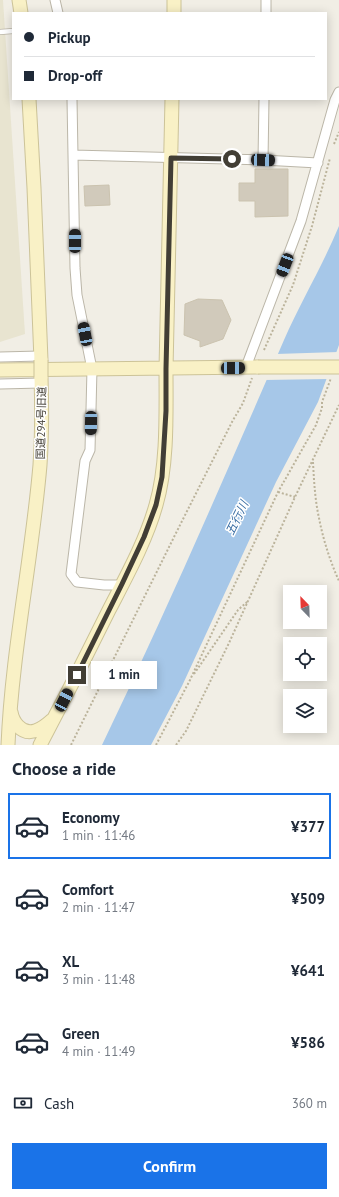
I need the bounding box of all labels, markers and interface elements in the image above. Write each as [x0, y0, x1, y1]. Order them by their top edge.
text: Pickup [48, 28, 91, 47]
text: Drop-off [48, 66, 102, 85]
route start [223, 150, 241, 168]
car [251, 154, 275, 166]
car [69, 229, 81, 253]
car [275, 252, 295, 278]
car [77, 321, 93, 347]
car [221, 362, 245, 374]
street label: 国道294号旧道 [33, 386, 49, 460]
car [85, 411, 97, 435]
water label: 五行川 [222, 497, 252, 537]
north arrow [283, 585, 327, 629]
map controls [283, 585, 327, 733]
button: locate [283, 637, 327, 681]
callout: 1 min [91, 661, 157, 689]
route end [68, 666, 86, 684]
text: 1 min [108, 666, 140, 683]
car [53, 687, 75, 713]
button: layers [283, 689, 327, 733]
text: Choose a ride [12, 757, 116, 780]
icon: car [14, 808, 50, 844]
text: Economy [62, 808, 120, 827]
text: ¥377 [291, 817, 325, 836]
text: 1 min · 11:46 [62, 827, 135, 844]
icon: car [14, 880, 50, 916]
text: Comfort [62, 880, 114, 899]
text: ¥509 [291, 889, 325, 908]
text: 2 min · 11:47 [62, 899, 135, 916]
icon: car [14, 952, 50, 988]
text: XL [62, 952, 79, 971]
text: ¥641 [291, 961, 325, 980]
text: 3 min · 11:48 [62, 971, 135, 988]
icon: car [14, 1024, 50, 1060]
text: Green [62, 1024, 100, 1043]
text: ¥586 [291, 1033, 325, 1052]
text: 4 min · 11:49 [62, 1043, 135, 1060]
icon: cash [12, 1092, 34, 1114]
text: Cash [44, 1094, 74, 1113]
text: 360 m [292, 1095, 327, 1112]
button: Confirm [12, 1143, 327, 1189]

